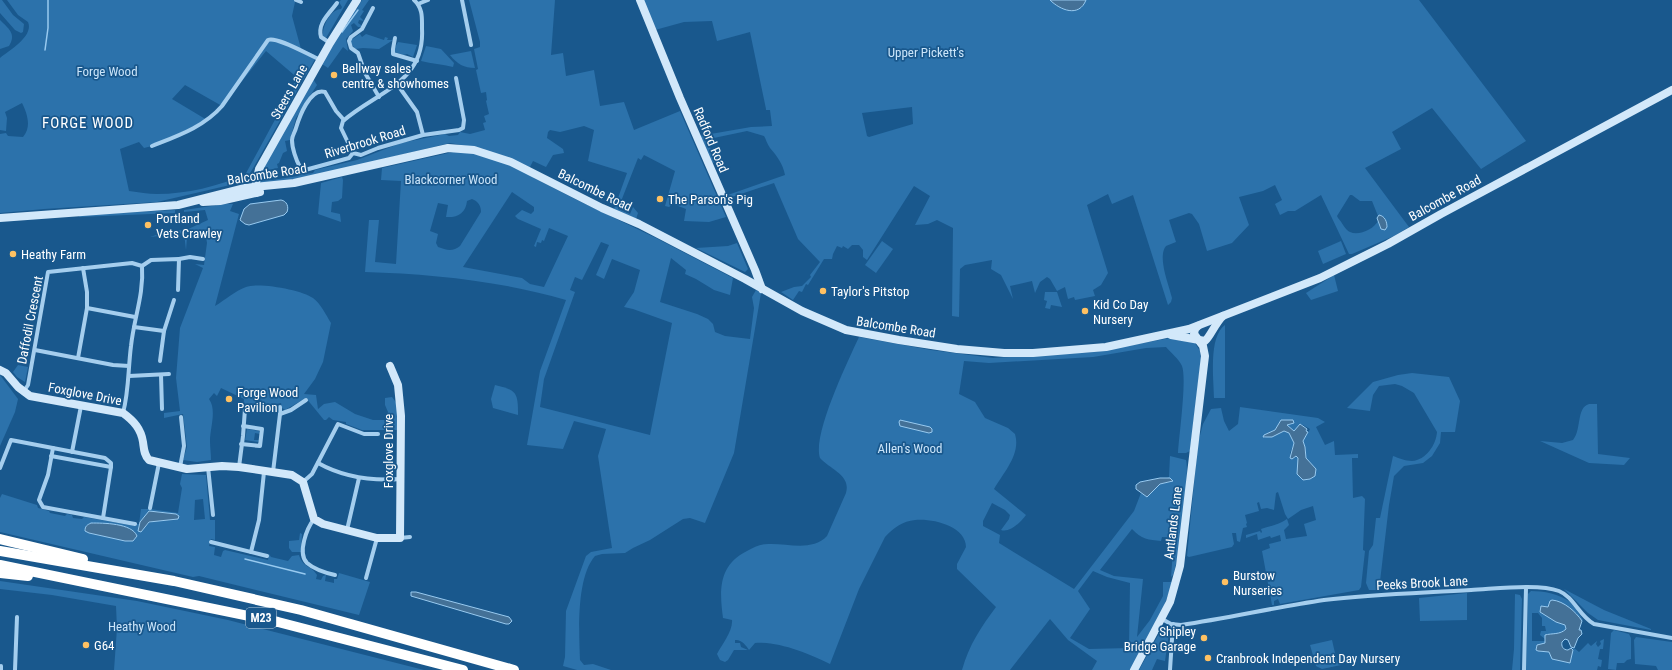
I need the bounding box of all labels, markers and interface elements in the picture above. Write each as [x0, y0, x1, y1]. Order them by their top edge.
park label: Upper Pickett's [888, 45, 964, 60]
place label: Bellway sales centre & showhomes [342, 61, 449, 91]
street label: Steers Lane [268, 62, 310, 122]
park label: Forge Wood [76, 64, 138, 79]
marker: Bellway sales centre & showhomes [329, 70, 339, 80]
street label: Radford Road [690, 105, 732, 175]
district label: FORGE WOOD [42, 114, 134, 132]
street label: Riverbrook Road [323, 123, 407, 161]
street label: Balcombe Road [226, 160, 308, 188]
street label: Balcombe Road [556, 166, 634, 214]
park label: Blackcorner Wood [404, 172, 498, 187]
street label: Balcombe Road [1406, 172, 1484, 224]
place label: The Parson's Pig [668, 192, 753, 207]
marker: The Parson's Pig [655, 194, 665, 204]
place label: Portland Vets Crawley [156, 211, 223, 241]
marker: Portland Vets Crawley [143, 220, 153, 230]
place label: Heathy Farm [21, 247, 86, 262]
marker: Heathy Farm [8, 249, 18, 259]
street label: Daffodil Crescent [14, 275, 46, 365]
place label: Taylor's Pitstop [831, 284, 909, 299]
marker: Taylor's Pitstop [818, 286, 828, 296]
place label: Kid Co Day Nursery [1093, 297, 1149, 327]
marker: Kid Co Day Nursery [1080, 306, 1090, 316]
street label: Balcombe Road [855, 313, 937, 341]
street label: Foxglove Drive [47, 380, 123, 408]
place label: Forge Wood Pavilion [237, 385, 298, 415]
marker: Forge Wood Pavilion [224, 394, 234, 404]
street label: Foxglove Drive [381, 414, 396, 488]
park label: Allen's Wood [877, 441, 943, 456]
street label: Antlands Lane [1161, 486, 1185, 560]
place label: Burstow Nurseries [1233, 568, 1282, 598]
street label: Peeks Brook Lane [1376, 573, 1468, 593]
marker: Burstow Nurseries [1220, 577, 1230, 587]
road number: M23 [246, 608, 276, 628]
park label: Heathy Wood [108, 619, 176, 634]
place label: Shipley Bridge Garage [1124, 624, 1197, 654]
marker: Shipley Bridge Garage [1199, 633, 1209, 643]
place label: G64 [94, 638, 115, 653]
marker: G64 [81, 640, 91, 650]
place label: Cranbrook Independent Day Nursery [1216, 651, 1401, 666]
marker: Cranbrook Independent Day Nursery [1203, 653, 1213, 663]

